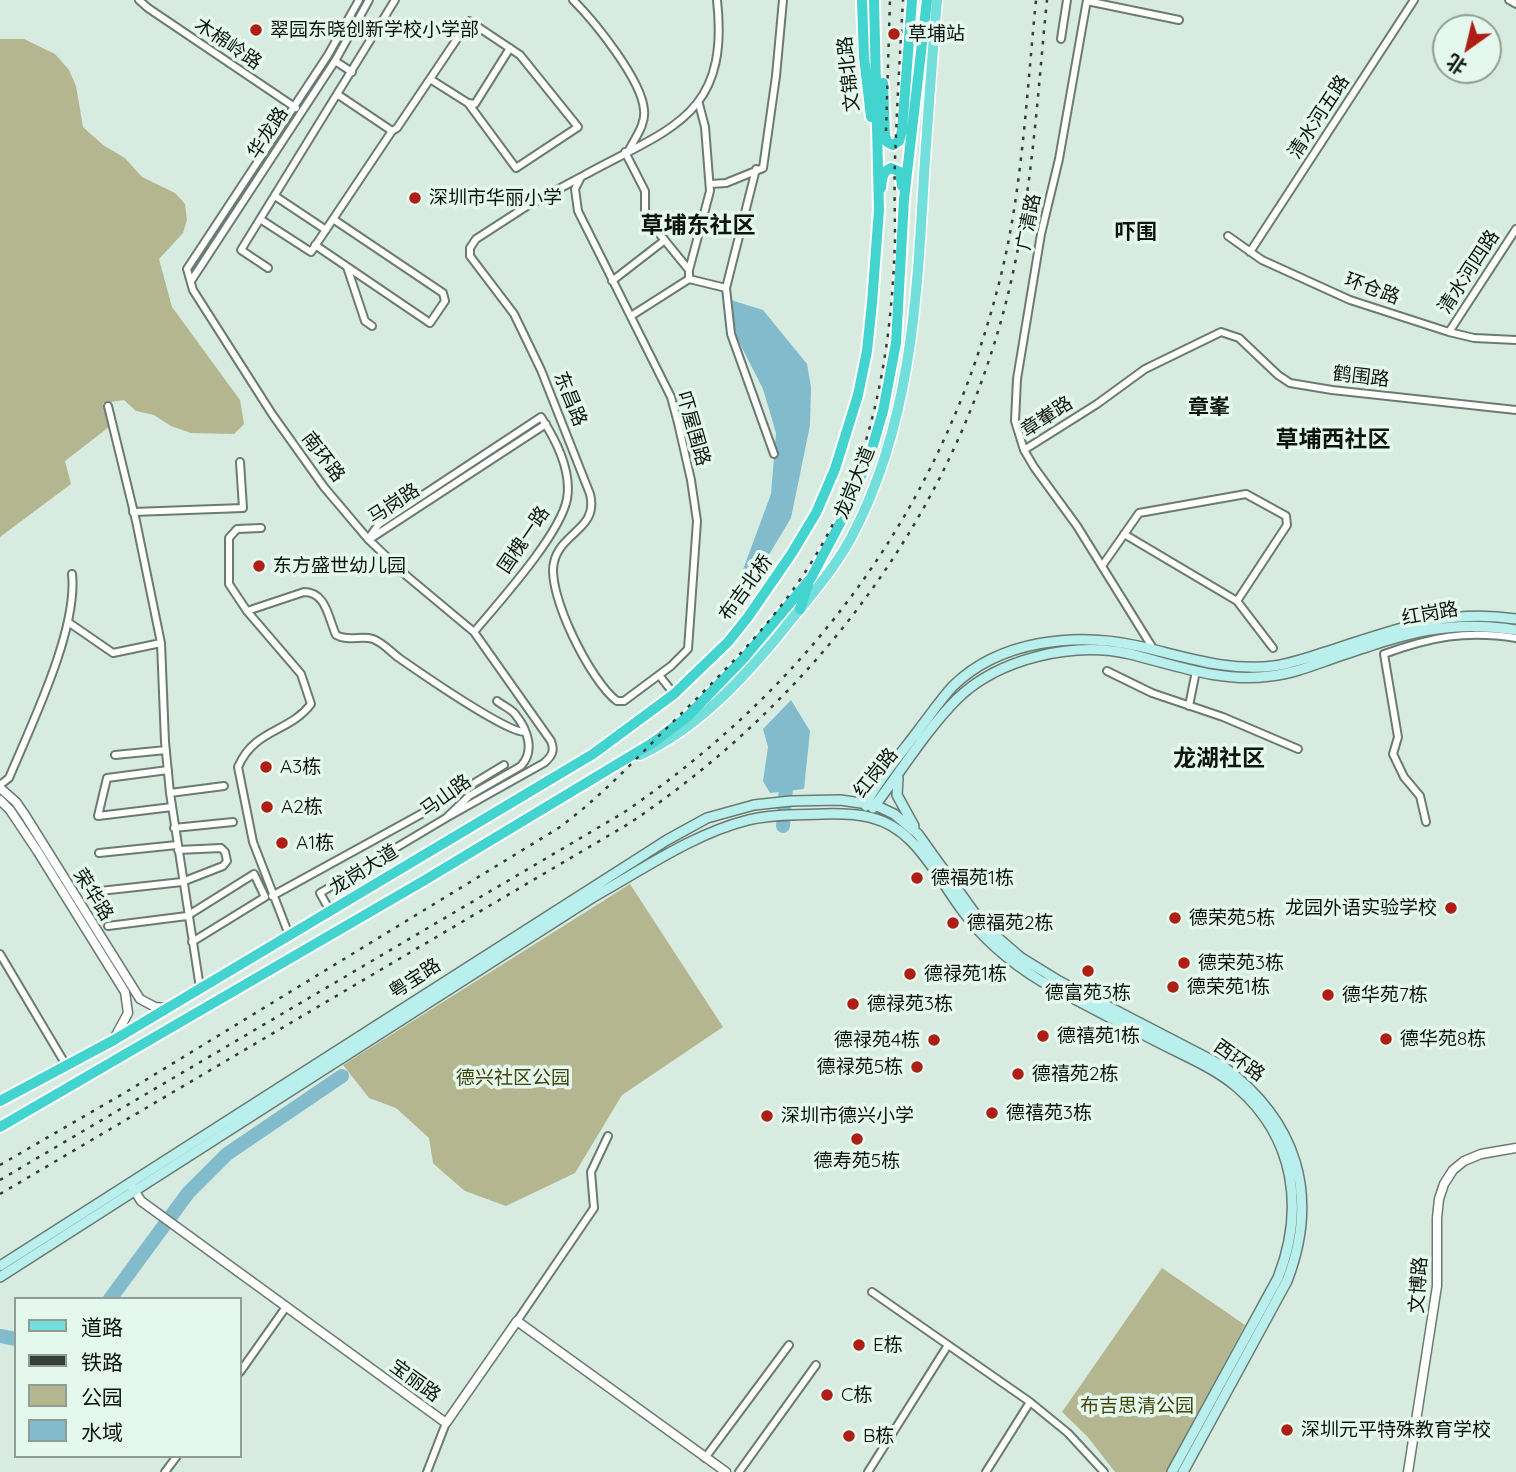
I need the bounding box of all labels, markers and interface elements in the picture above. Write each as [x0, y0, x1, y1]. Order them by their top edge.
street label: 木棉岭路 [190, 13, 266, 75]
north arrow [1432, 14, 1502, 84]
place label: 翠园东晓创新学校小学部 [270, 19, 479, 41]
marker: 翠园东晓创新学校小学部 [248, 22, 264, 38]
place label: 草埔站 [908, 23, 965, 45]
marker: 草埔站 [886, 26, 902, 42]
street label: 文锦北路 [834, 35, 864, 113]
text: 北 [1442, 49, 1471, 80]
street label: 清水河五路 [1284, 71, 1354, 163]
street label: 华龙路 [243, 103, 293, 163]
place label: 深圳市华丽小学 [429, 187, 562, 209]
marker: 深圳市华丽小学 [407, 190, 423, 206]
street label: 广清路 [1012, 192, 1046, 252]
district label: 草埔东社区 [641, 212, 755, 240]
district label: 吓围 [1115, 220, 1157, 246]
street label: 清水河四路 [1434, 226, 1504, 318]
street label: 环仓路 [1341, 269, 1403, 309]
street label: 鹤围路 [1331, 362, 1391, 392]
street label: 东昌路 [549, 368, 591, 430]
street label: 吓屋围路 [672, 389, 714, 469]
street label: 章輋路 [1017, 392, 1077, 442]
district label: 章峯 [1188, 395, 1230, 421]
district label: 草埔西社区 [1276, 426, 1390, 454]
street label: 南环路 [297, 427, 349, 487]
street label: 龙岗大道 [830, 443, 880, 523]
street label: 马岗路 [364, 479, 424, 529]
street label: 国槐一路 [493, 502, 555, 578]
street label: 布吉北桥 [714, 551, 778, 625]
place label: 东方盛世幼儿园 [273, 555, 406, 577]
marker: 东方盛世幼儿园 [251, 558, 267, 574]
street label: 红岗路 [1400, 598, 1460, 630]
street label: 红岗路 [849, 744, 903, 802]
district label: 龙湖社区 [1173, 745, 1265, 773]
place label: A3栋 [280, 756, 321, 778]
marker: A3栋 [258, 759, 274, 775]
street label: 马山路 [416, 770, 476, 822]
place label: A2栋 [281, 796, 323, 818]
marker: A2栋 [259, 799, 275, 815]
place label: A1栋 [296, 832, 334, 854]
marker: A1栋 [274, 835, 290, 851]
street label: 龙岗大道 [326, 840, 402, 900]
street label: 荣华路 [68, 865, 118, 925]
place label: 德福苑1栋 [931, 867, 1014, 889]
marker: 德福苑1栋 [909, 870, 925, 886]
place label: 龙园外语实验学校 [1285, 897, 1437, 919]
marker: 龙园外语实验学校 [1443, 900, 1459, 916]
place label: 德荣苑5栋 [1189, 907, 1275, 929]
marker: 德荣苑5栋 [1167, 910, 1183, 926]
place label: 德福苑2栋 [967, 912, 1054, 934]
marker: 德福苑2栋 [945, 915, 961, 931]
place label: 德荣苑3栋 [1198, 952, 1284, 974]
street label: 粤宝路 [385, 954, 445, 1004]
marker: 德荣苑3栋 [1176, 955, 1192, 971]
place label: 德禄苑1栋 [924, 963, 1007, 985]
marker: 德富苑3栋 [1080, 963, 1096, 979]
marker: 德禄苑1栋 [902, 966, 918, 982]
place label: 德荣苑1栋 [1187, 976, 1270, 998]
marker: 德荣苑1栋 [1165, 979, 1181, 995]
place label: 德富苑3栋 [1045, 982, 1131, 1004]
place label: 德华苑7栋 [1342, 984, 1428, 1006]
marker: 德华苑7栋 [1320, 987, 1336, 1003]
place label: 德禄苑3栋 [867, 993, 953, 1015]
marker: 德禄苑3栋 [845, 996, 861, 1012]
place label: 德禧苑1栋 [1057, 1025, 1140, 1047]
marker: 德禧苑1栋 [1035, 1028, 1051, 1044]
place label: 德华苑8栋 [1400, 1028, 1486, 1050]
place label: 德禄苑4栋 [834, 1029, 920, 1051]
marker: 德华苑8栋 [1378, 1031, 1394, 1047]
marker: 德禄苑4栋 [926, 1032, 942, 1048]
street label: 西环路 [1209, 1035, 1269, 1087]
place label: 德禄苑5栋 [817, 1056, 903, 1078]
marker: 德禄苑5栋 [909, 1059, 925, 1075]
place label: 德禧苑2栋 [1032, 1063, 1119, 1085]
marker: 德禧苑2栋 [1010, 1066, 1026, 1082]
park label: 德兴社区公园 [456, 1067, 570, 1089]
place label: 德禧苑3栋 [1006, 1102, 1092, 1124]
place label: 深圳市德兴小学 [781, 1105, 914, 1127]
marker: 德禧苑3栋 [984, 1105, 1000, 1121]
marker: 深圳市德兴小学 [759, 1108, 775, 1124]
marker: 德寿苑5栋 [849, 1131, 865, 1147]
place label: 德寿苑5栋 [814, 1150, 900, 1172]
street label: 文博路 [1406, 1256, 1432, 1314]
legend [14, 1297, 242, 1458]
text: 道路 [81, 1314, 123, 1340]
place label: E栋 [873, 1334, 903, 1356]
marker: E栋 [851, 1337, 867, 1353]
text: 铁路 [81, 1349, 123, 1375]
street label: 宝丽路 [385, 1355, 445, 1407]
text: 公园 [81, 1384, 123, 1410]
place label: C栋 [841, 1384, 872, 1406]
marker: C栋 [819, 1387, 835, 1403]
park label: 布吉思清公园 [1080, 1395, 1194, 1417]
text: 水域 [81, 1419, 123, 1445]
place label: 深圳元平特殊教育学校 [1301, 1419, 1491, 1441]
marker: 深圳元平特殊教育学校 [1279, 1422, 1295, 1438]
place label: B栋 [863, 1425, 894, 1447]
marker: B栋 [841, 1428, 857, 1444]

